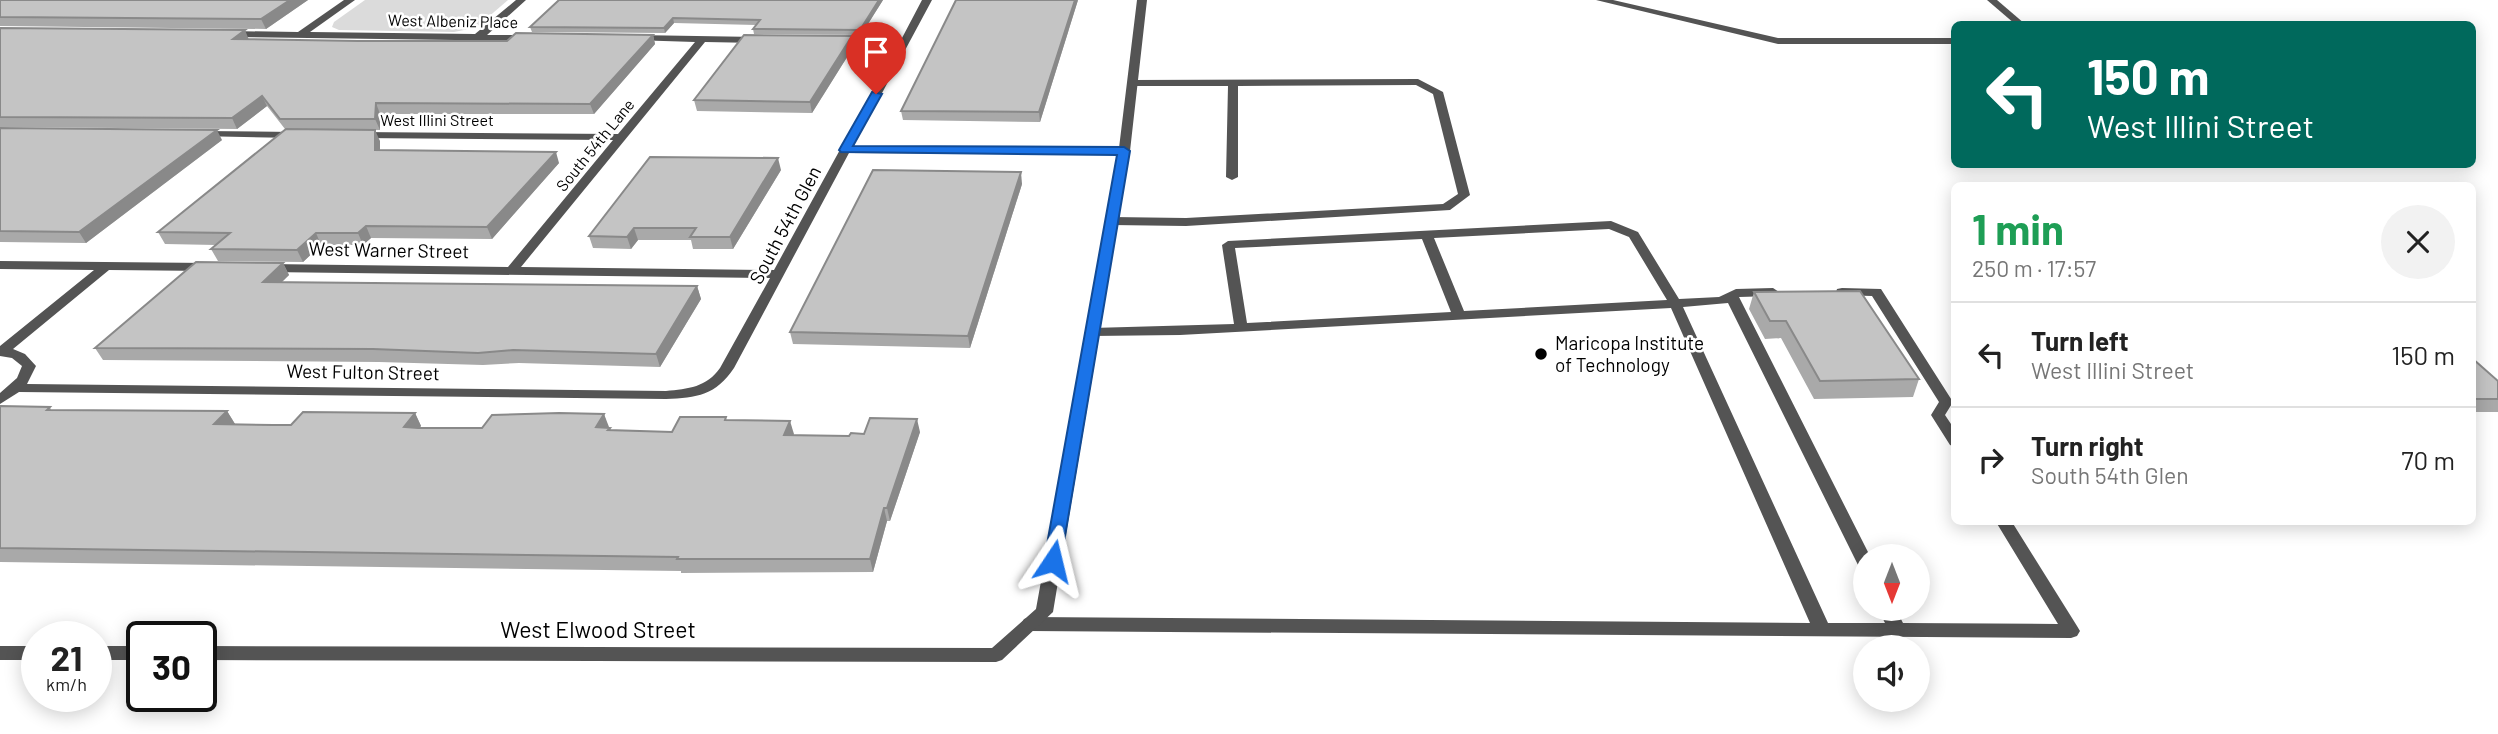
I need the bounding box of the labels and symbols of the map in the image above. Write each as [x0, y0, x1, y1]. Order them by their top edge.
street label: West Albeniz Place [388, 10, 518, 31]
pin [846, 22, 906, 94]
street label: South 54th Lane [552, 95, 638, 195]
street label: West Illini Street [380, 110, 494, 129]
street label: South 54th Glen [744, 162, 825, 288]
street label: West Warner Street [308, 237, 470, 262]
place label: Maricopa Institute of Technology [1555, 331, 1704, 376]
marker: Maricopa Institute of Technology [1533, 346, 1549, 362]
street label: West Fulton Street [286, 359, 440, 384]
position arrow [1016, 524, 1090, 598]
north arrow [1853, 544, 1930, 621]
street label: West Elwood Street [500, 615, 696, 643]
speed limit sign: 30 [126, 621, 217, 712]

